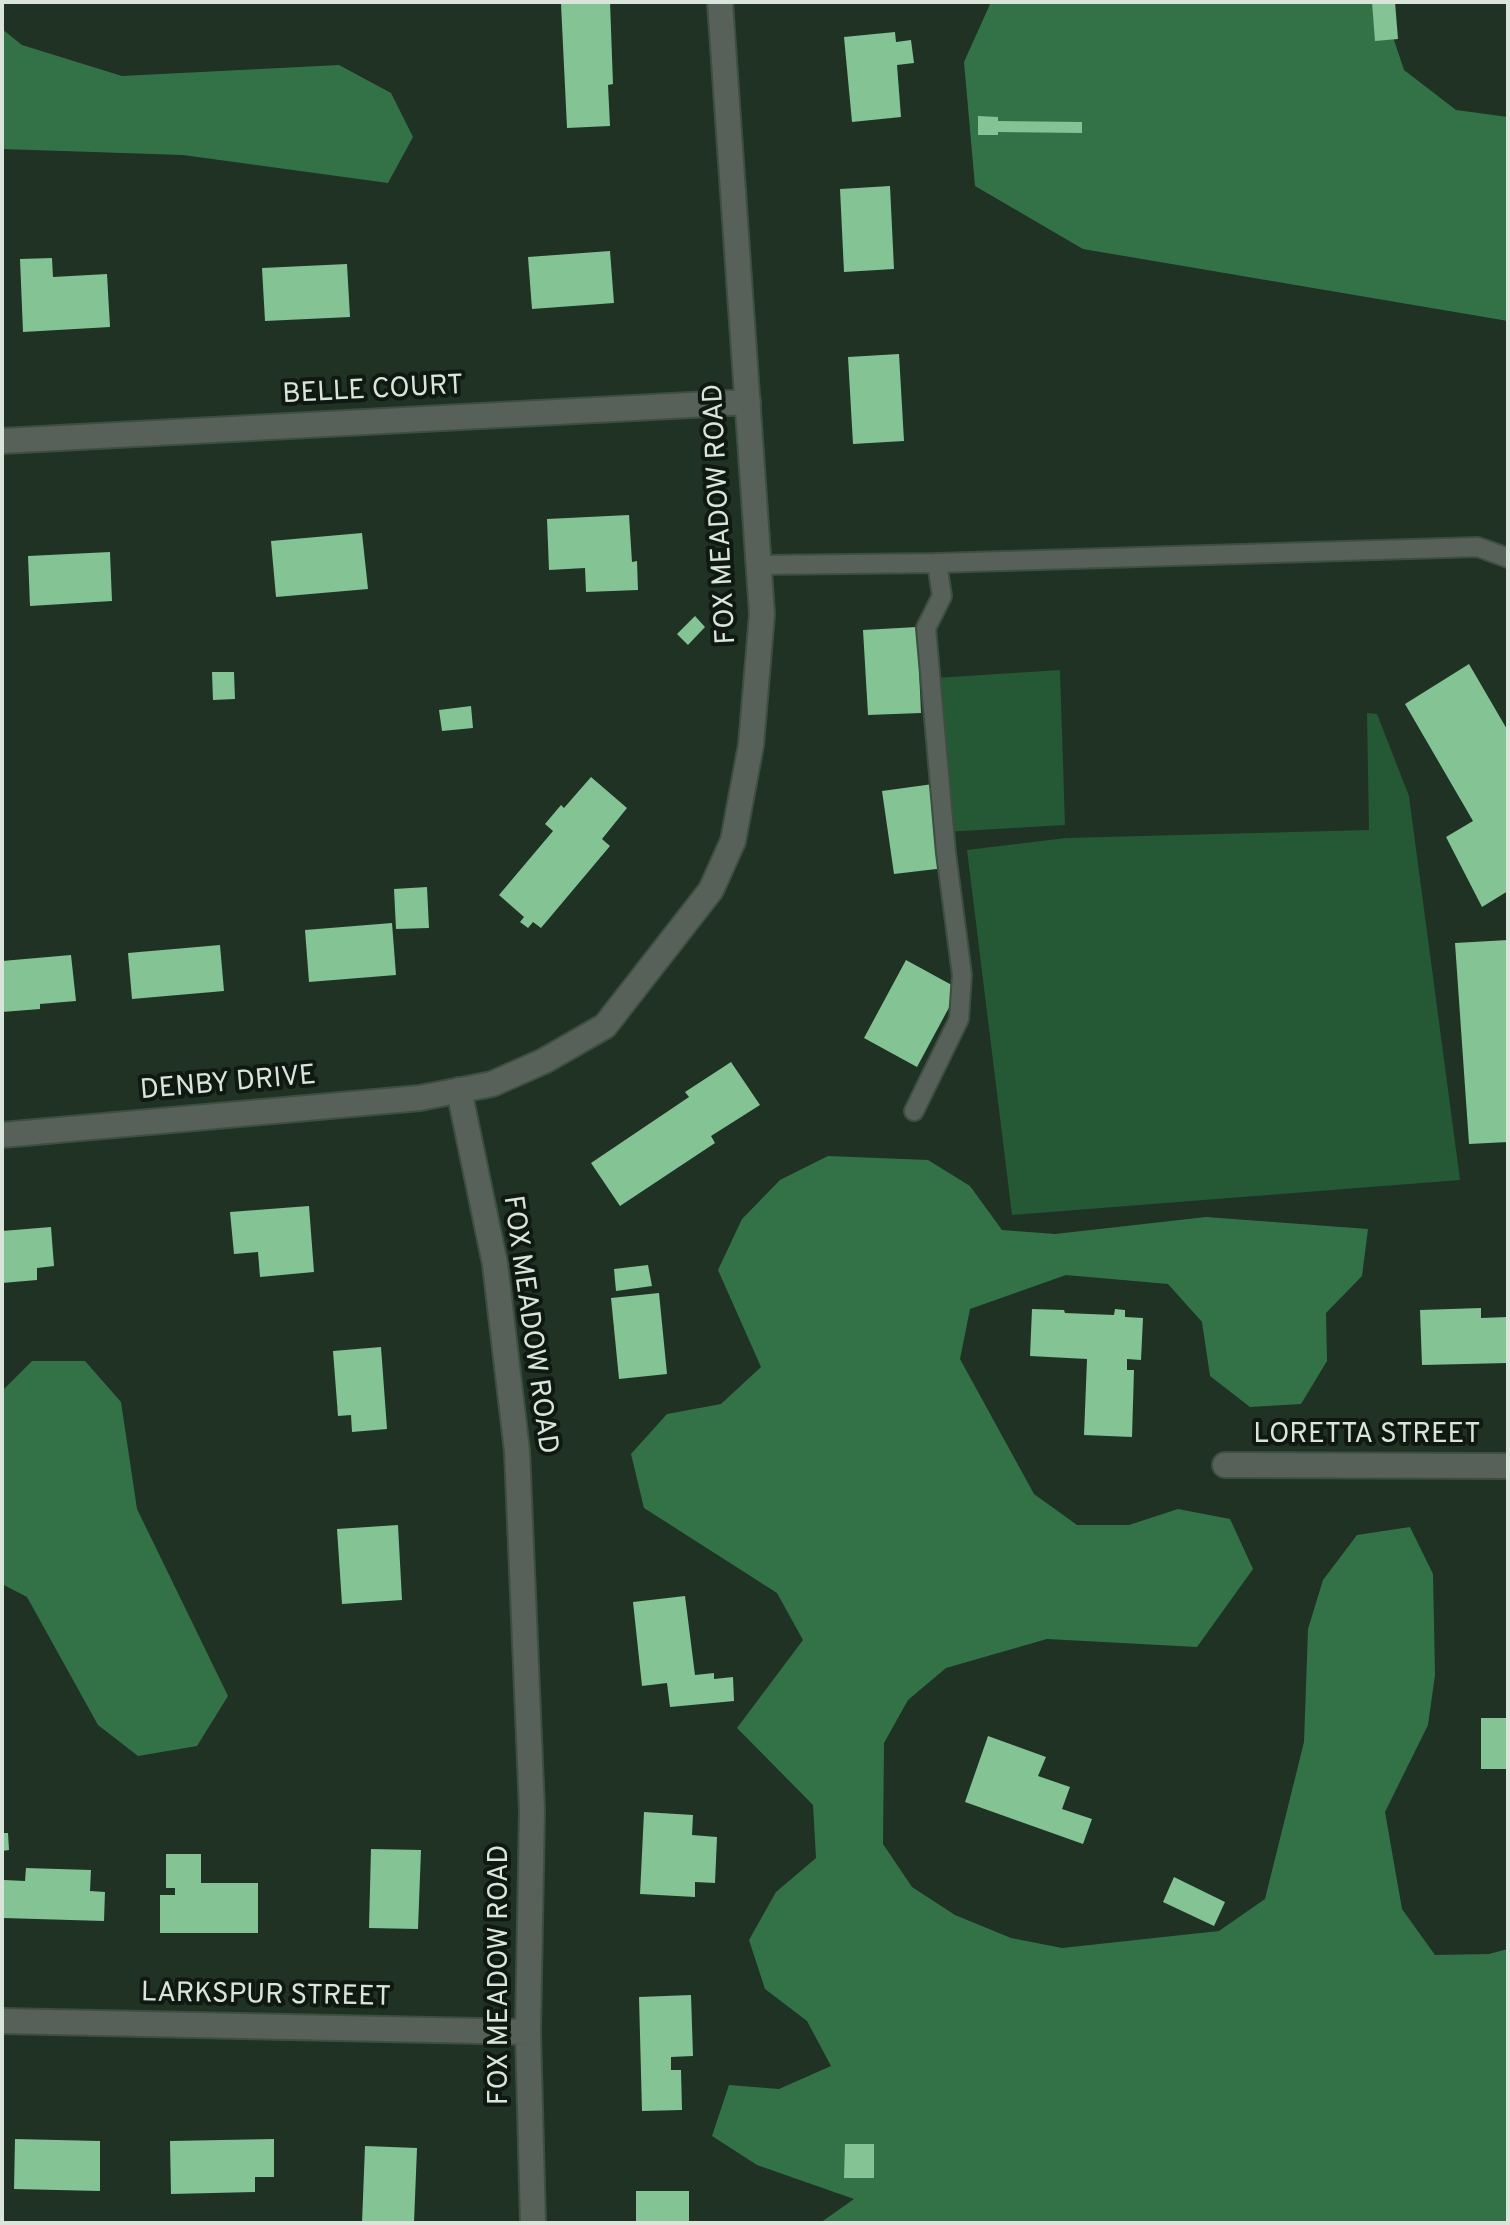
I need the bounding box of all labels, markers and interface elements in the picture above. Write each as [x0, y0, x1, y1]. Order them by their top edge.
street label: BELLE COURT [282, 370, 464, 414]
street label: FOX MEADOW ROAD [698, 383, 746, 645]
street label: DENBY DRIVE [139, 1061, 317, 1109]
street label: FOX MEADOW ROAD [493, 1194, 563, 1456]
street label: LORETTA STREET [1253, 1419, 1481, 1453]
street label: FOX MEADOW ROAD [484, 1845, 518, 2105]
street label: LARKSPUR STREET [141, 1978, 391, 2016]

